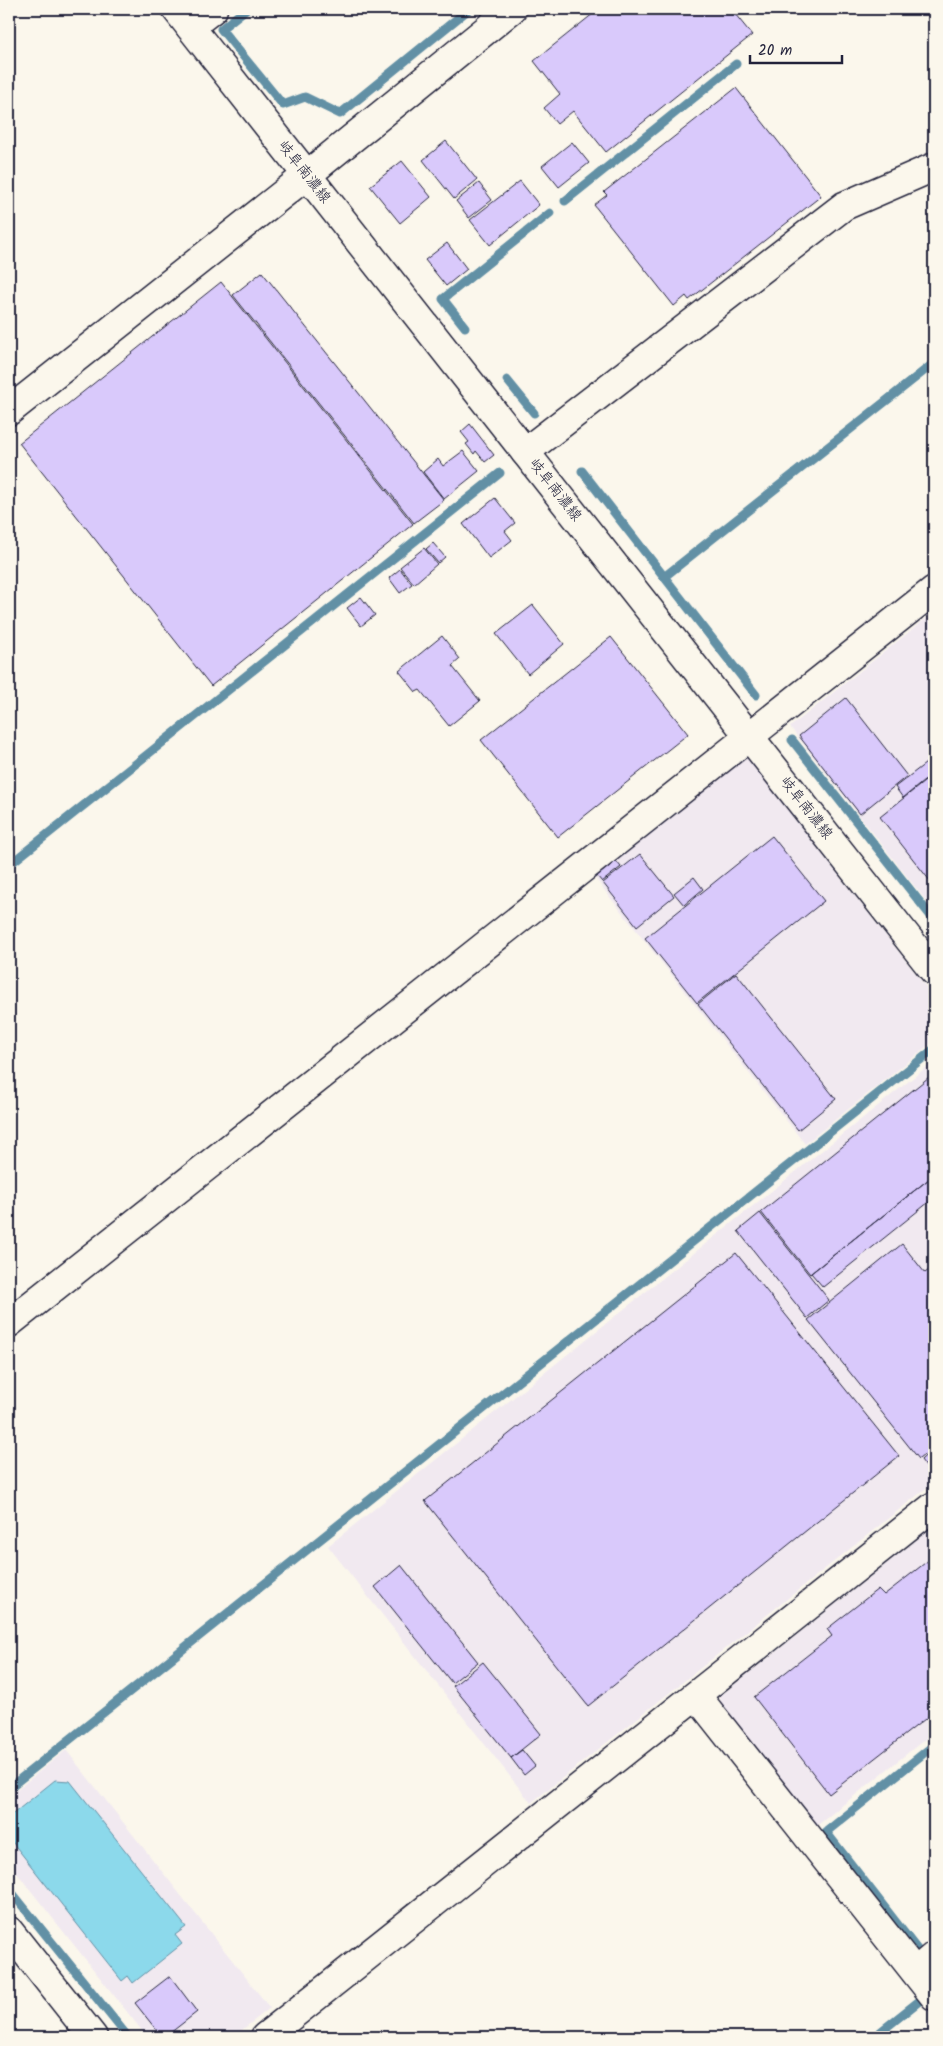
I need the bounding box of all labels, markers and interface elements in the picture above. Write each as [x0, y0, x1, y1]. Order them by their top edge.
scale bar [750, 32, 843, 64]
text: 20 m [758, 39, 792, 63]
street label: 岐阜南濃線 [271, 135, 337, 209]
street label: 岐阜南濃線 [522, 453, 588, 527]
street label: 岐阜南濃線 [773, 771, 839, 845]

